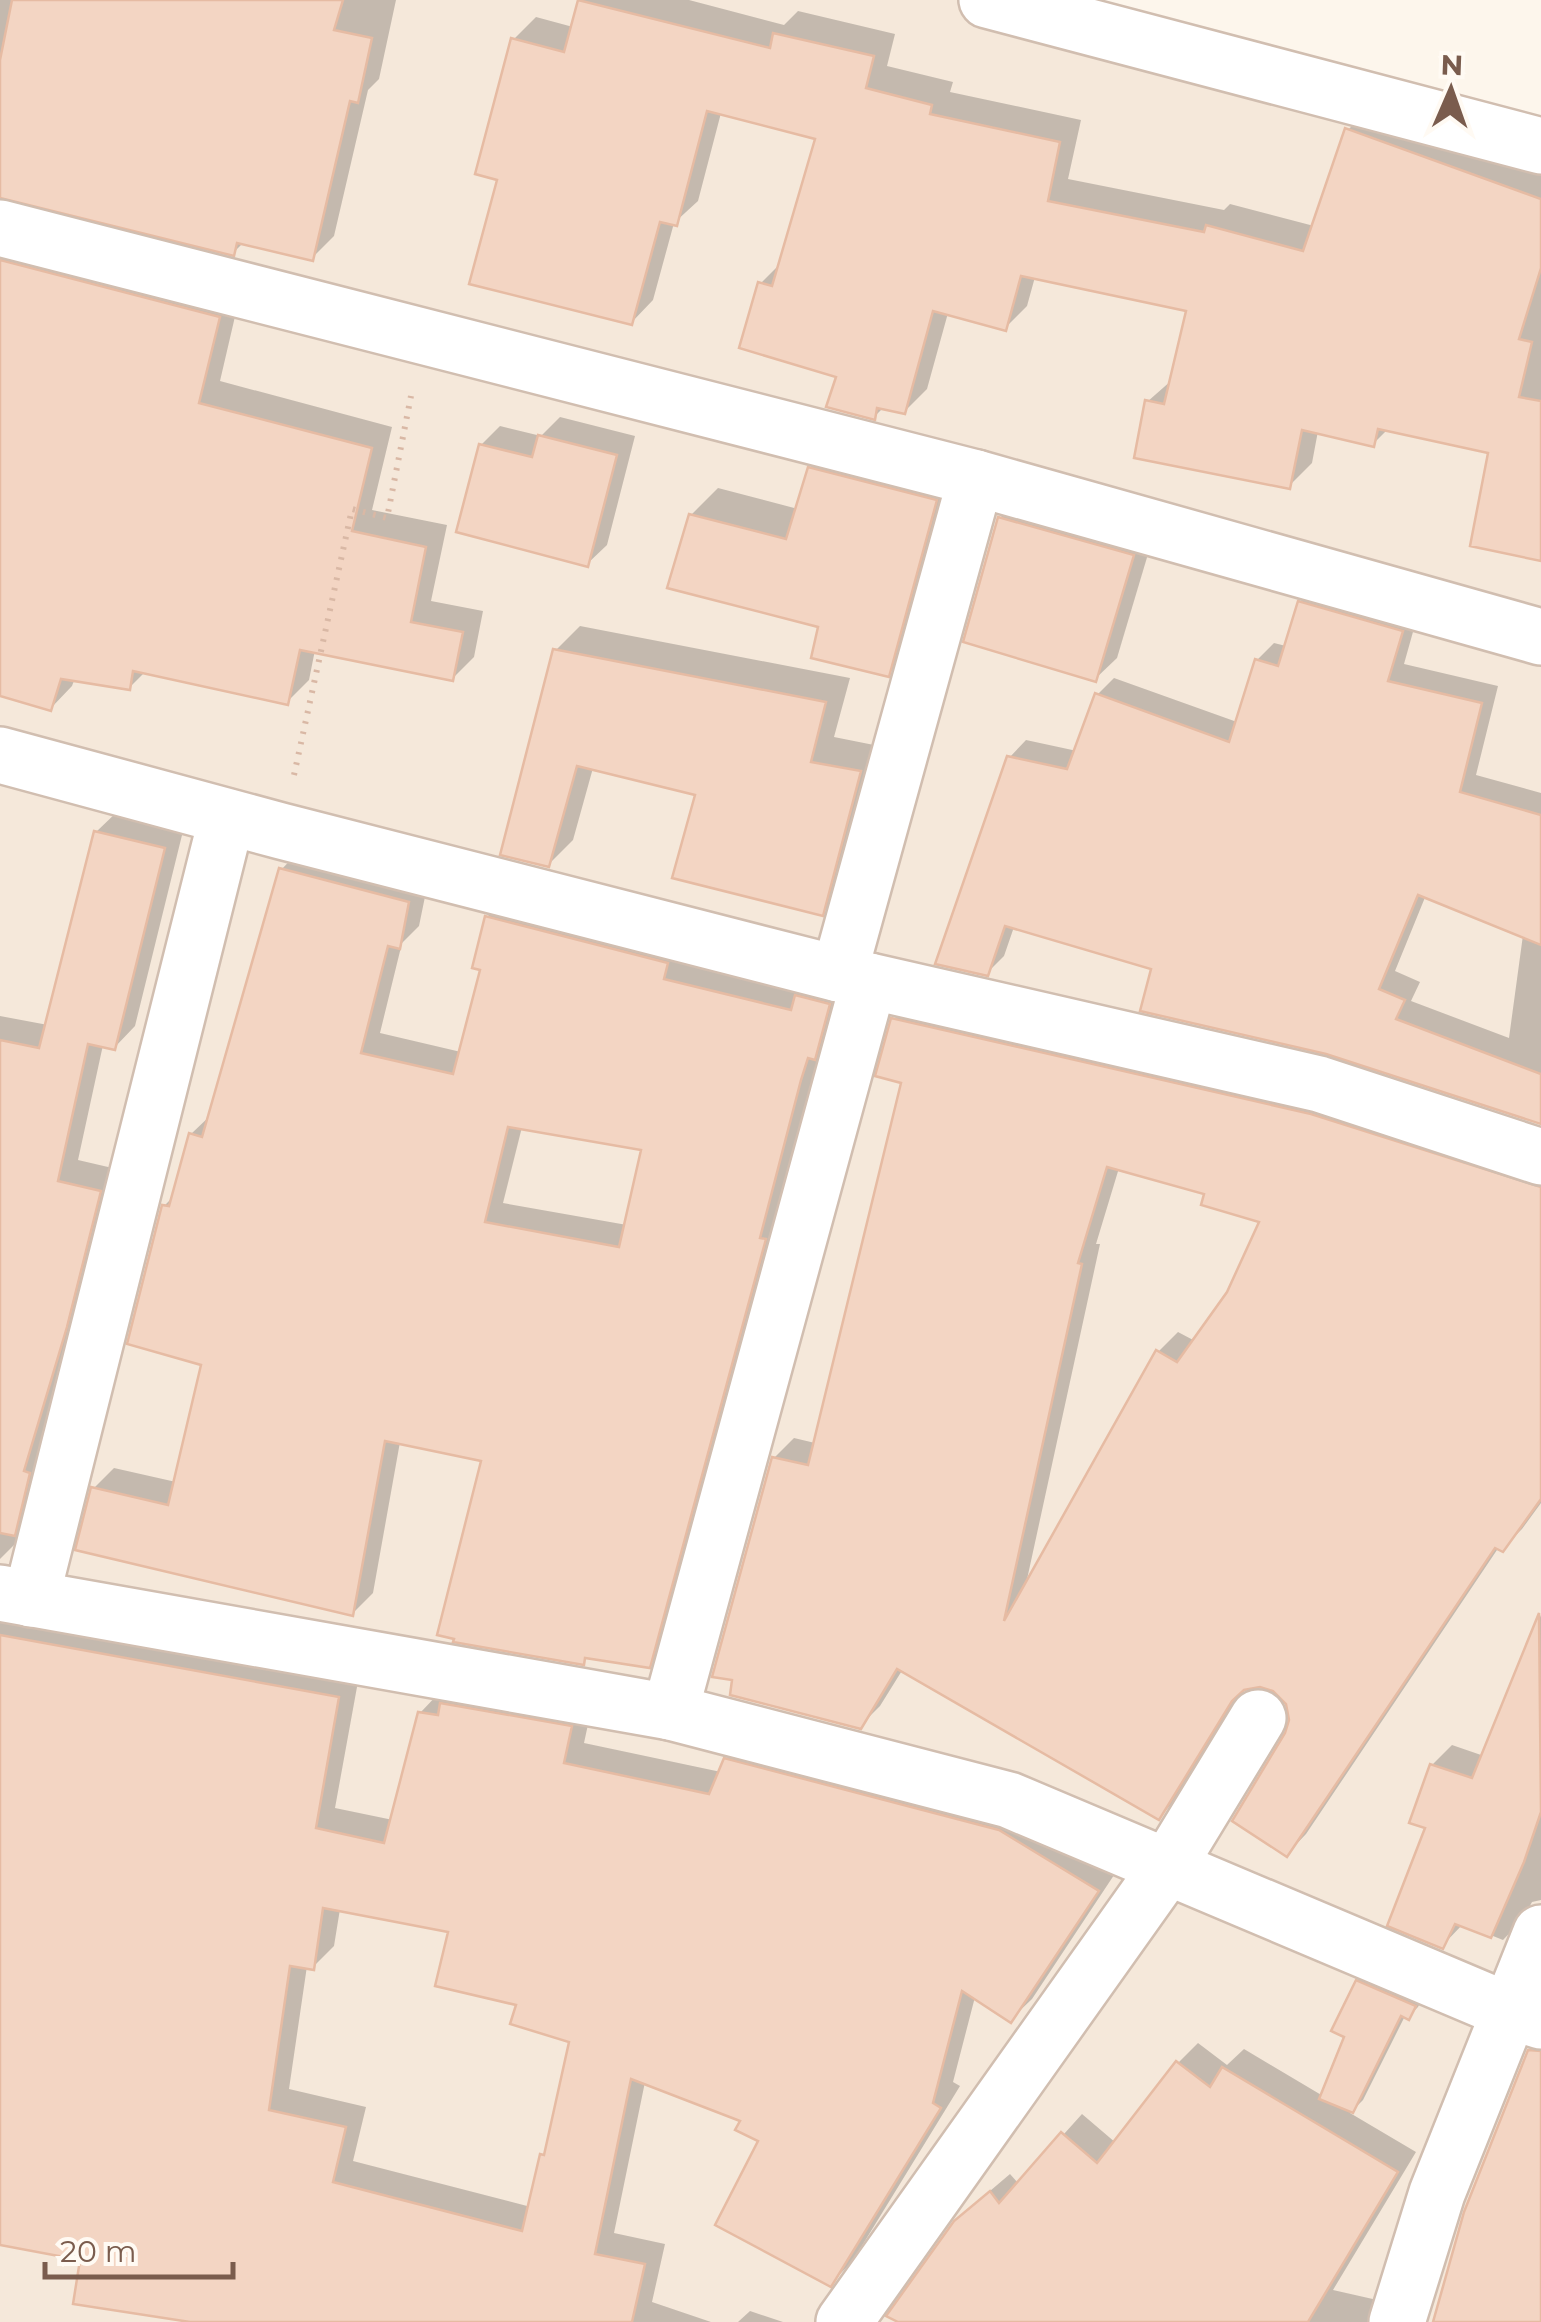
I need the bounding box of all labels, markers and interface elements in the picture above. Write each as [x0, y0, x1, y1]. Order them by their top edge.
north arrow [1401, 40, 1501, 140]
text: N [1440, 48, 1464, 82]
scale bar [45, 2217, 232, 2279]
text: 20 m [60, 2233, 137, 2270]

